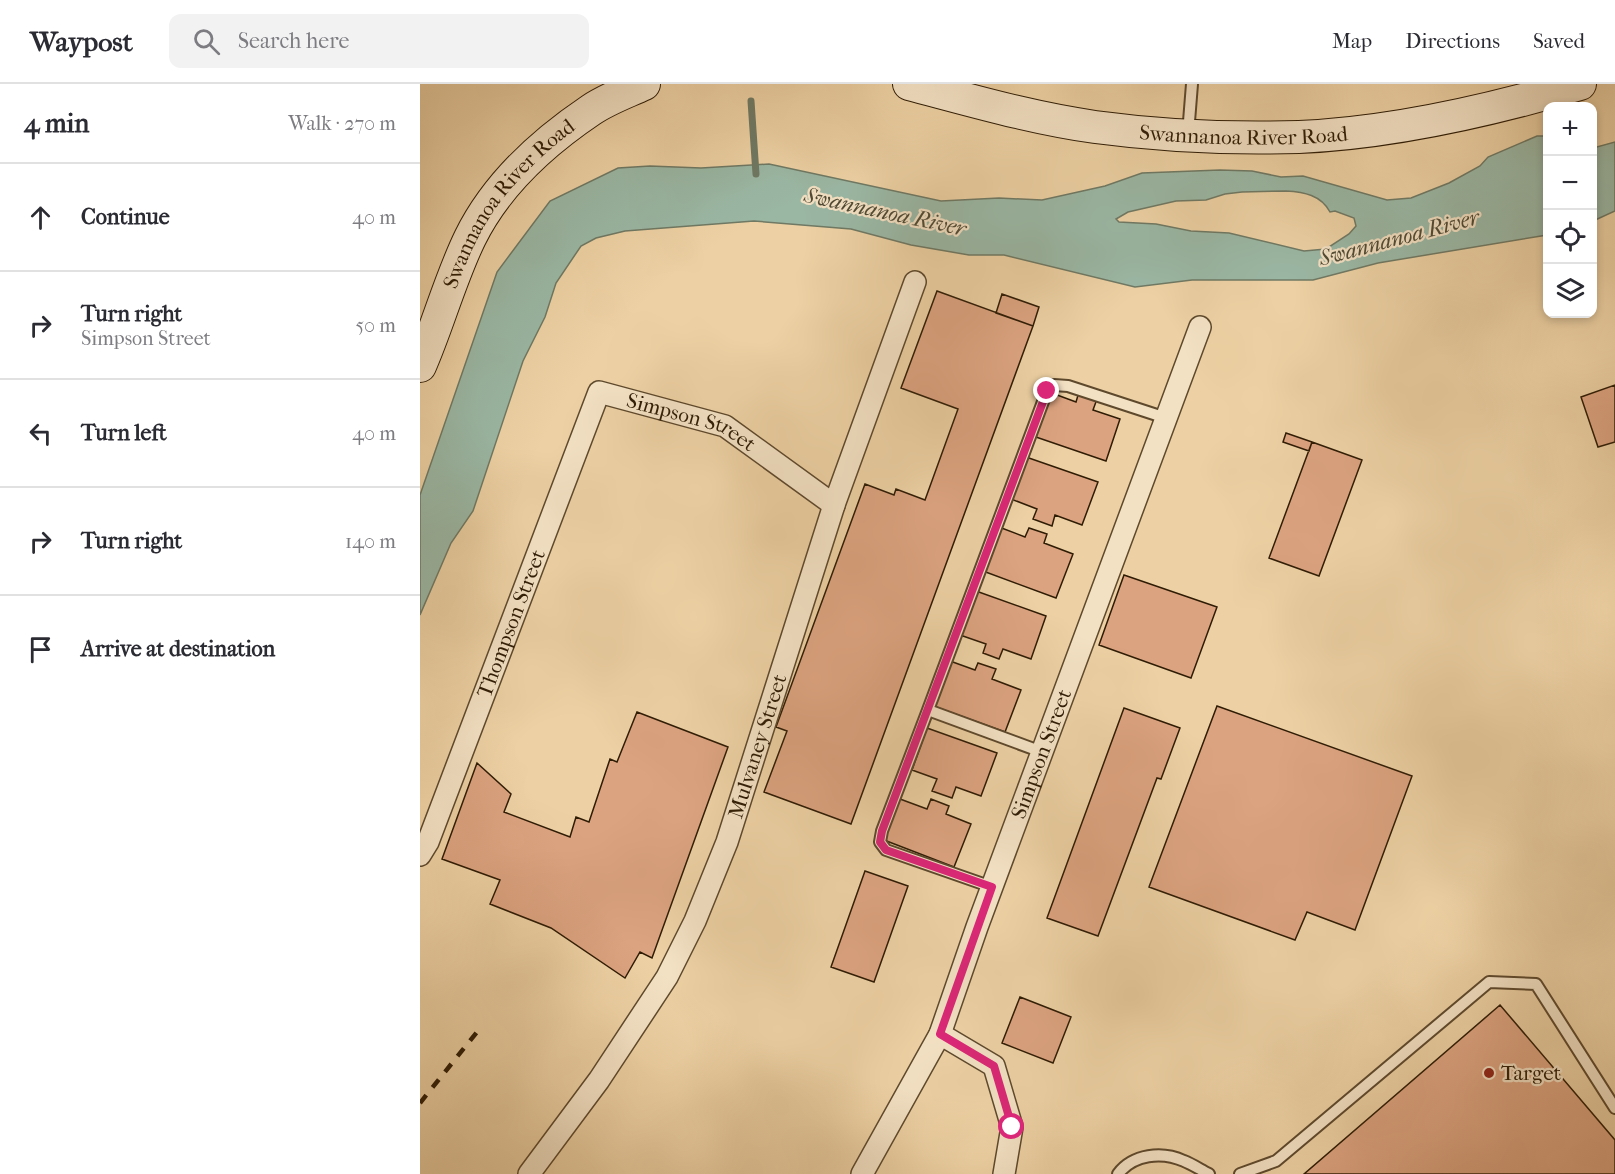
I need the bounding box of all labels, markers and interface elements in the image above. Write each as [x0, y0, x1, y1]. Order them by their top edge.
search box [169, 14, 589, 68]
text: Waypost [30, 25, 133, 58]
icon: search [190, 25, 223, 58]
text: Search here [238, 28, 349, 54]
text: Map [1332, 29, 1372, 53]
text: Directions [1405, 29, 1500, 53]
text: Saved [1533, 29, 1585, 53]
map controls [1543, 102, 1597, 318]
button: + [1543, 102, 1597, 156]
text: 4 min [24, 108, 89, 139]
text: Walk · 270 m [288, 112, 396, 135]
street label: Swannanoa River Road [438, 113, 580, 292]
street label: Swannanoa River Road [1138, 120, 1349, 150]
button: − [1543, 156, 1597, 210]
water label: Swannanoa River [801, 182, 970, 242]
icon: ahead [24, 201, 57, 234]
text: Continue [81, 204, 170, 230]
water label: Swannanoa River [1315, 204, 1484, 272]
text: 40 m [352, 206, 396, 229]
button: locate [1543, 210, 1597, 264]
button: layers [1543, 264, 1597, 318]
text: Turn right [81, 301, 182, 327]
icon: right [24, 309, 57, 342]
text: 50 m [355, 314, 396, 337]
text: Simpson Street [81, 327, 211, 350]
route end [1033, 377, 1059, 403]
street label: Simpson Street [624, 388, 761, 457]
icon: left [24, 417, 57, 450]
text: Turn left [81, 420, 167, 446]
text: 40 m [352, 422, 396, 445]
icon: right [24, 525, 57, 558]
text: Turn right [81, 528, 182, 554]
text: 140 m [345, 530, 396, 553]
street label: Thompson Street [472, 546, 550, 701]
icon: arrive [24, 633, 57, 666]
text: Arrive at destination [81, 636, 275, 662]
street label: Mulvaney Street [723, 671, 792, 821]
street label: Simpson Street [1006, 686, 1076, 822]
place label: Target [1501, 1061, 1562, 1085]
marker: Target [1482, 1066, 1496, 1080]
route start [998, 1113, 1024, 1139]

